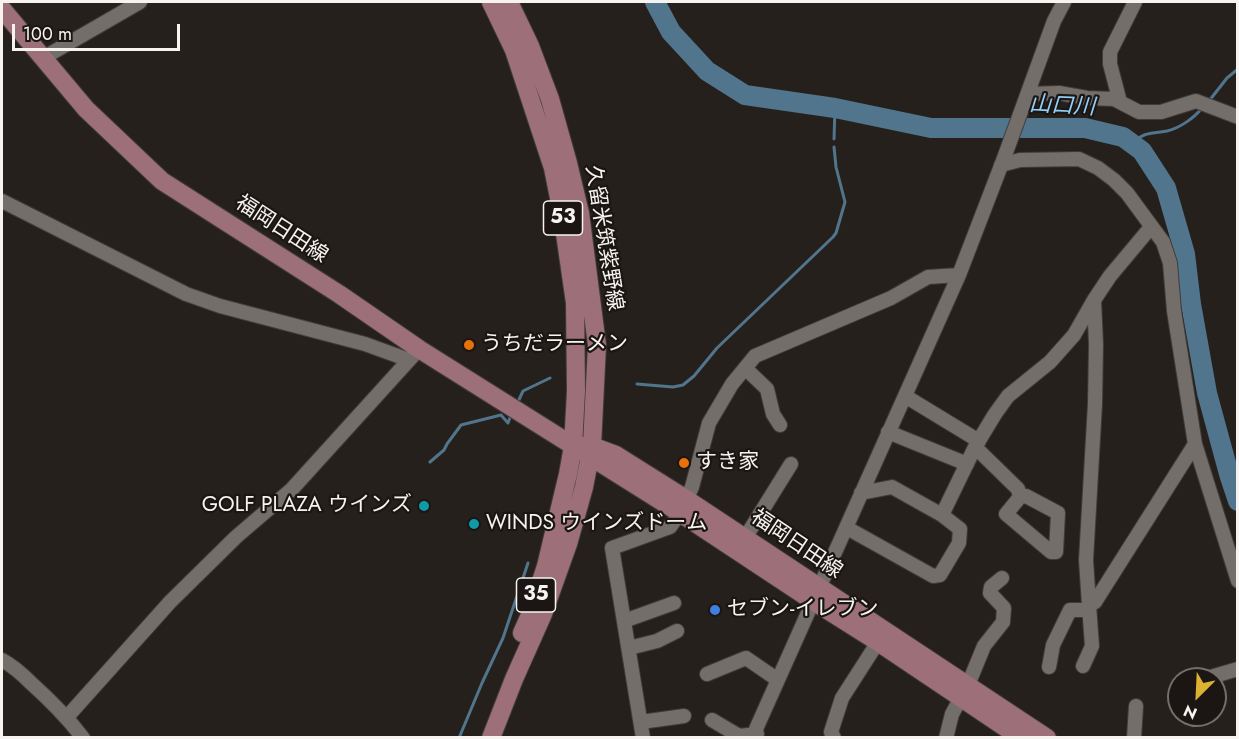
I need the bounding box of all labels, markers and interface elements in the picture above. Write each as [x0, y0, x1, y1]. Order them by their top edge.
scale bar [15, 12, 183, 50]
text: 100 m [23, 21, 72, 47]
water label: 山口川 [1028, 92, 1096, 122]
street label: 久留米筑紫野線 [579, 163, 627, 313]
street label: 福岡日田線 [230, 191, 332, 269]
road number: 53 [544, 201, 582, 235]
place label: うちだラーメン [481, 332, 628, 358]
marker: うちだラーメン [462, 338, 476, 352]
place label: すき家 [696, 450, 759, 476]
marker: すき家 [677, 456, 691, 470]
place label: GOLF PLAZA ウインズ [202, 493, 412, 519]
marker: GOLF PLAZA ウインズ [417, 499, 431, 513]
street label: 福岡日田線 [745, 505, 847, 585]
place label: WINDS ウインズドーム [486, 511, 707, 537]
marker: WINDS ウインズドーム [467, 517, 481, 531]
road number: 35 [516, 578, 556, 612]
place label: セブン-イレブン [727, 597, 878, 623]
marker: セブン-イレブン [708, 603, 722, 617]
north arrow [1167, 667, 1227, 727]
text: N [1180, 699, 1201, 725]

